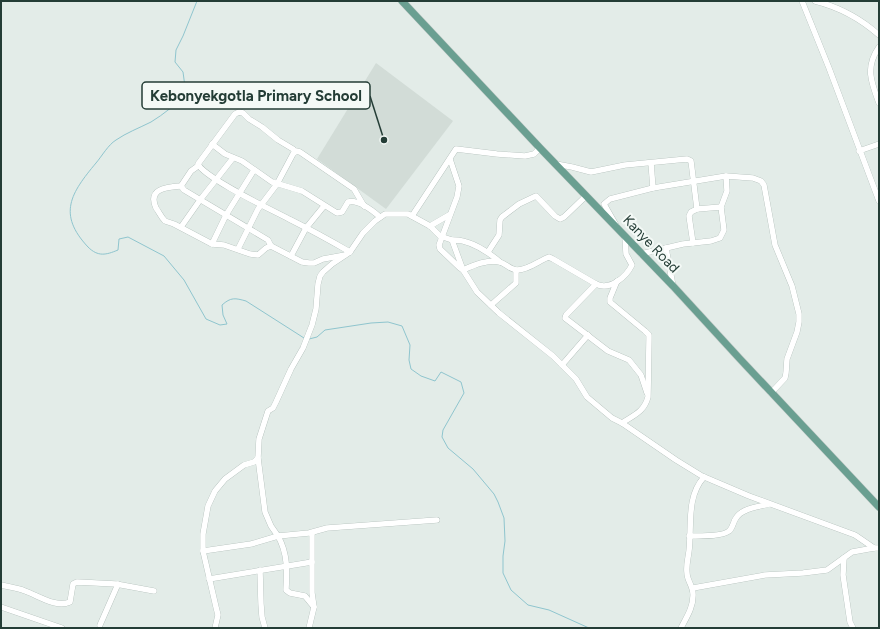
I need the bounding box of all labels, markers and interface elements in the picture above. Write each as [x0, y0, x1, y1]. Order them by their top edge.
callout: Kebonyekgotla Primary School [142, 82, 370, 109]
text: Kebonyekgotla Primary School [150, 87, 362, 105]
street label: Kanye Road [619, 212, 683, 276]

